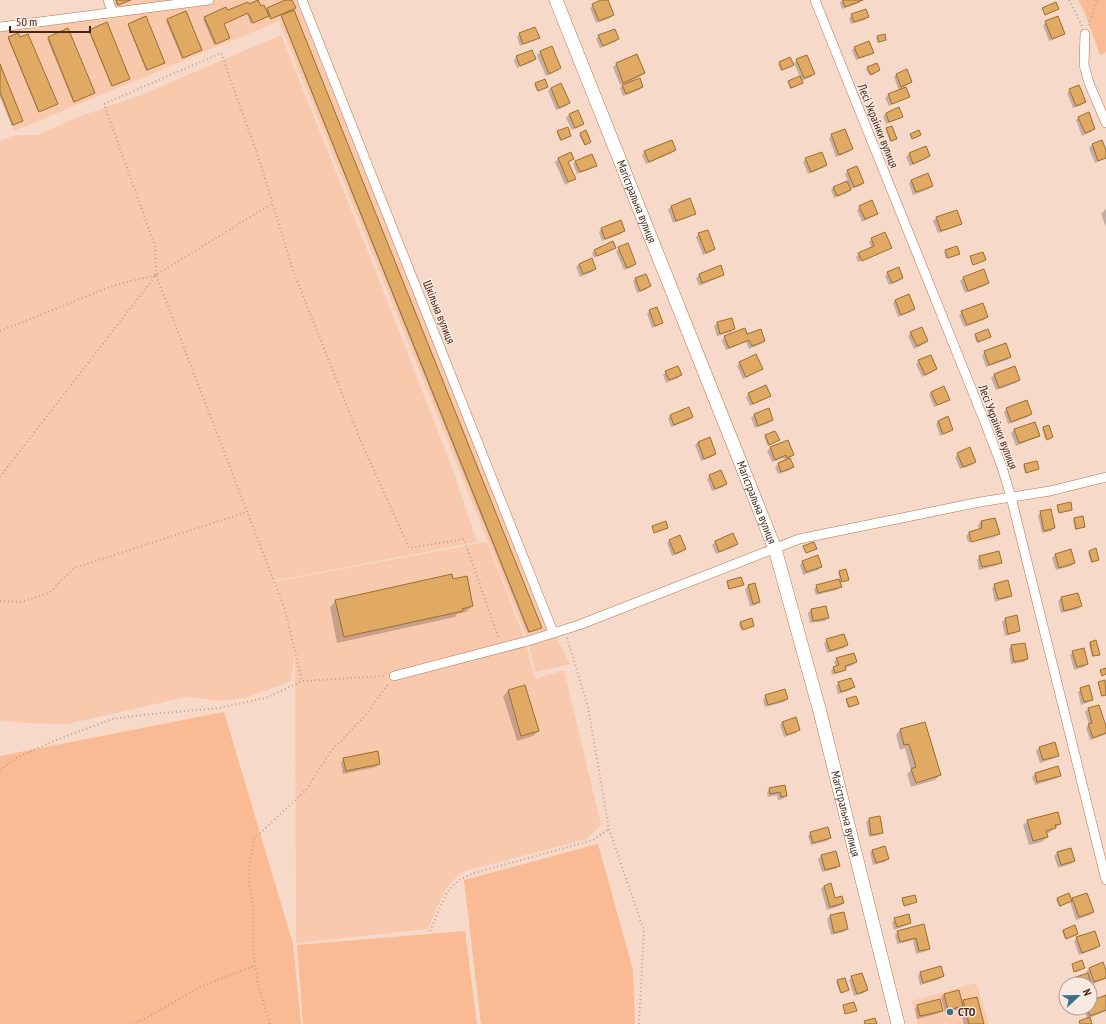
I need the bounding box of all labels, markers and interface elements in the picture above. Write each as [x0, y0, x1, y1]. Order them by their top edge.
scale bar [10, 8, 90, 34]
text: 50 m [16, 14, 37, 29]
street label: Лесі Українки вулиця [854, 81, 902, 170]
street label: Магістральна вулиця [614, 158, 660, 245]
street label: Шкільна вулиця [420, 278, 459, 346]
street label: Лесі Українки вулиця [975, 382, 1022, 472]
street label: Магістральна вулиця [734, 459, 780, 546]
street label: Магістральна вулиця [828, 769, 864, 858]
north arrow [1058, 976, 1098, 1016]
text: N [1080, 987, 1095, 998]
place label: СТО [958, 1004, 976, 1019]
marker: СТО [945, 1007, 955, 1017]

